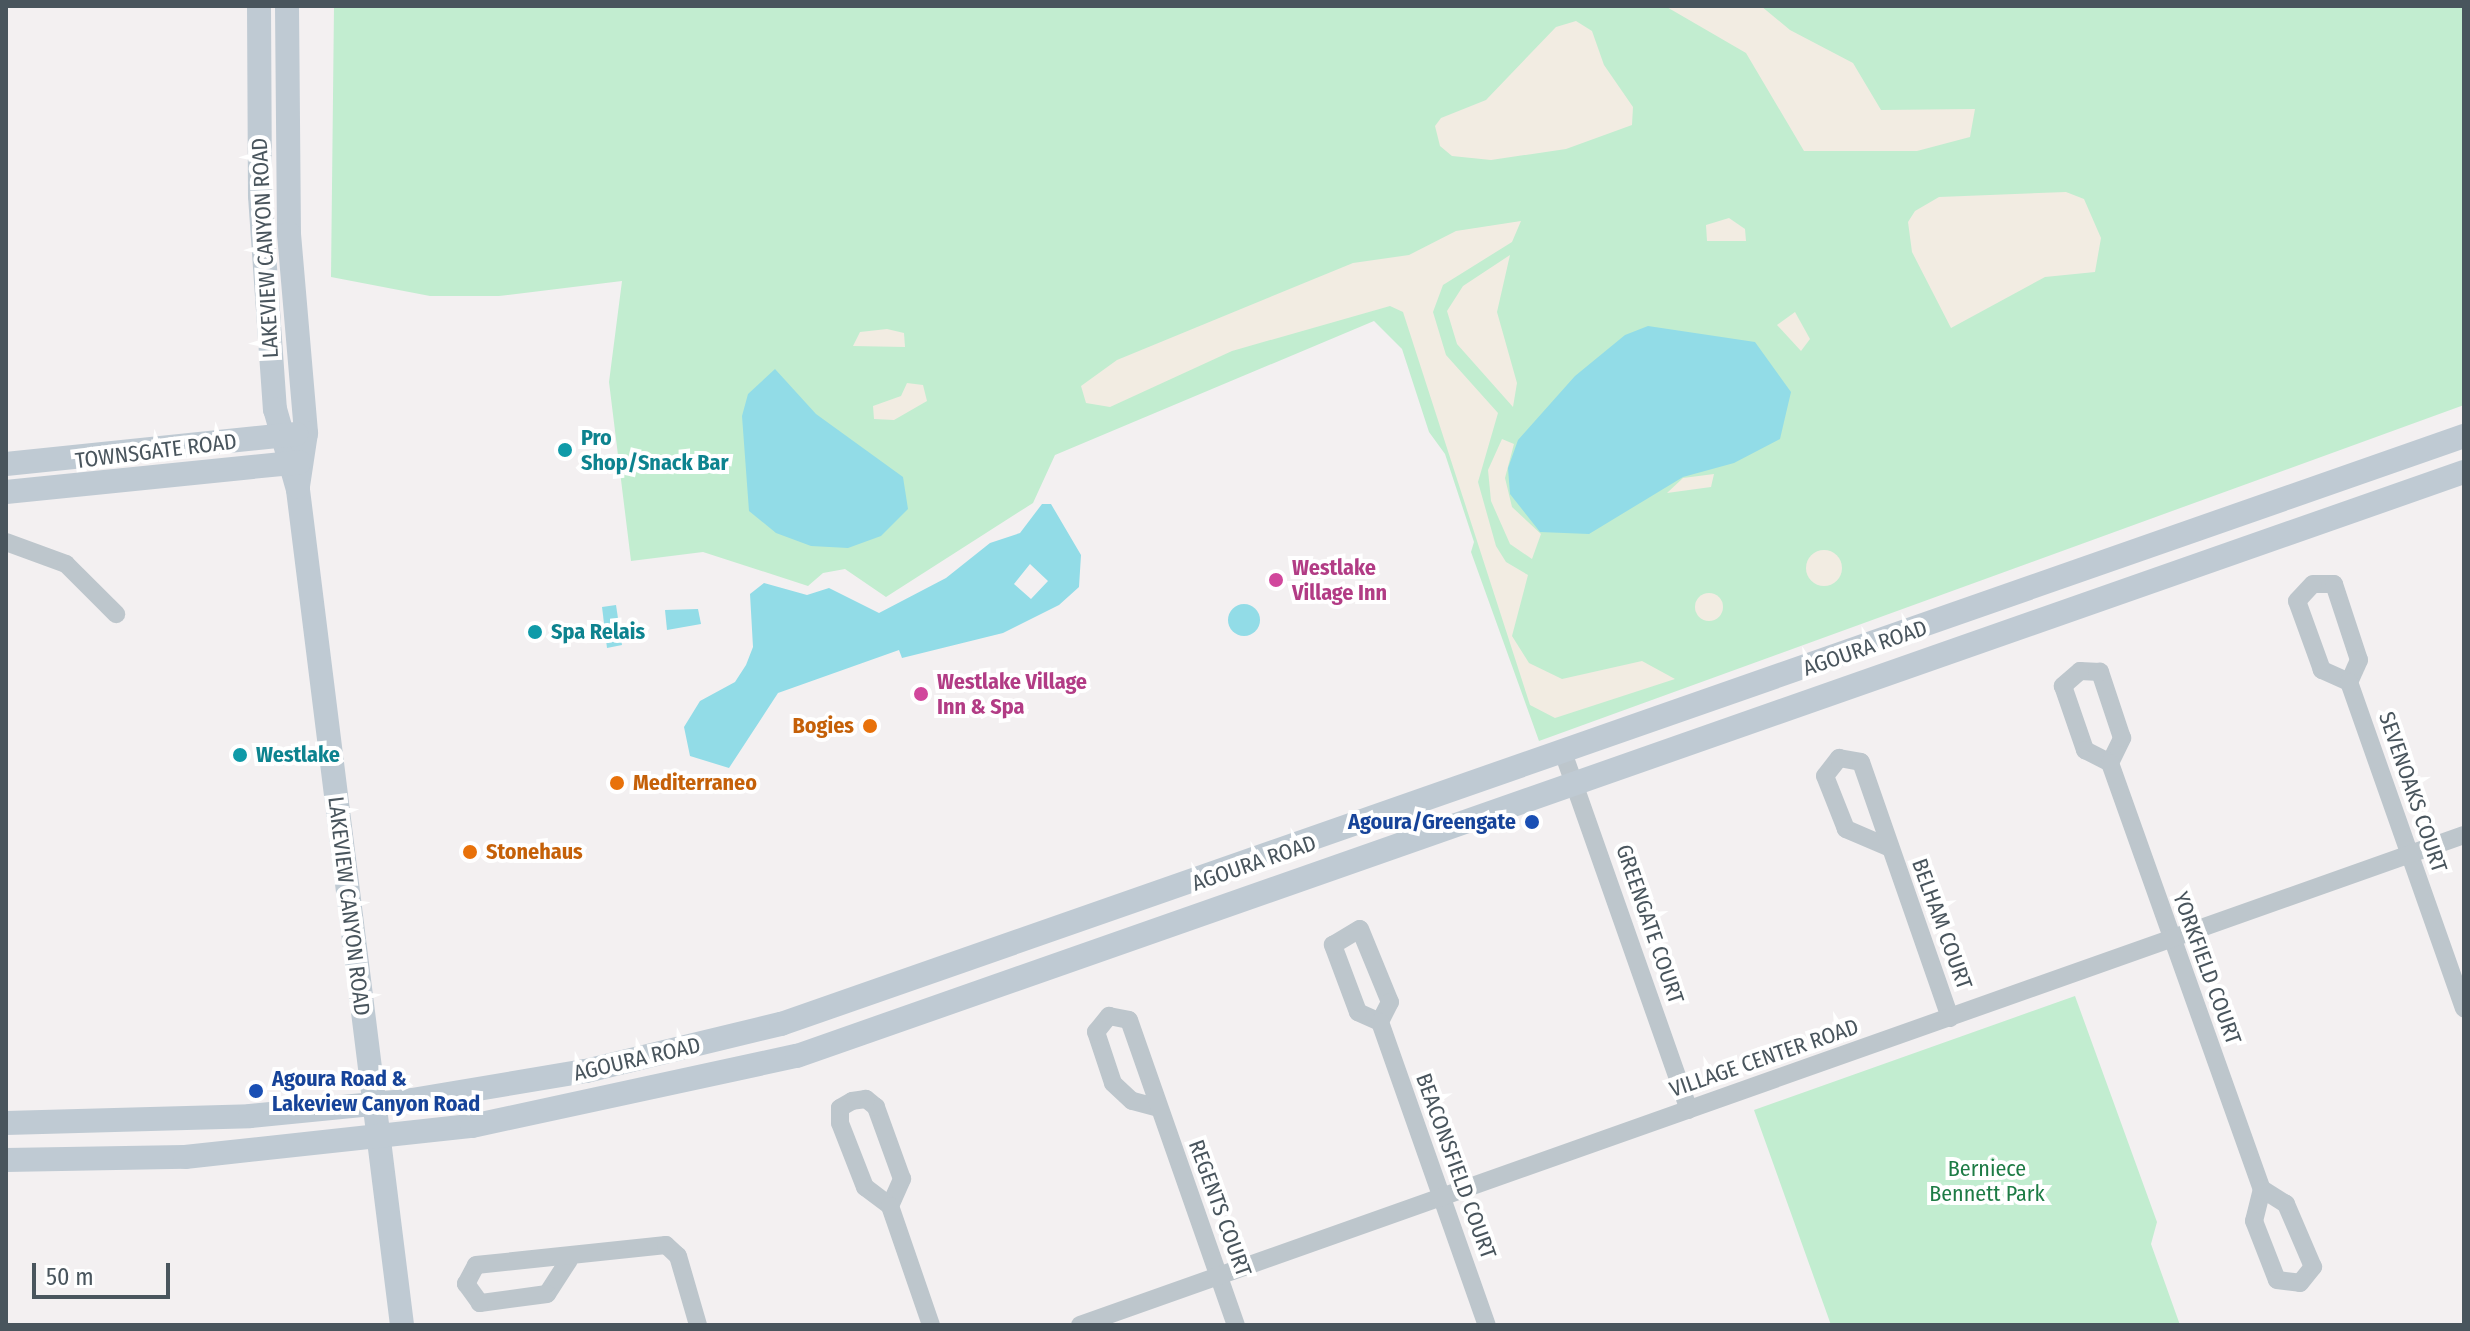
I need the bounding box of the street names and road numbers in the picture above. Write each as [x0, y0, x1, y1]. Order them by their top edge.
street label: LAKEVIEW CANYON ROAD [246, 137, 284, 359]
street label: TOWNSGATE ROAD [74, 428, 238, 474]
street label: AGOURA ROAD [1800, 614, 1930, 682]
street label: SEVENOAKS COURT [2373, 708, 2453, 876]
street label: LAKEVIEW CANYON ROAD [322, 795, 376, 1017]
street label: AGOURA ROAD [1189, 829, 1319, 897]
street label: GREENGATE COURT [1610, 841, 1690, 1007]
street label: BELHAM COURT [1906, 855, 1978, 993]
street label: YORKFIELD COURT [2167, 888, 2247, 1048]
street label: VILLAGE CENTER ROAD [1666, 1013, 1862, 1103]
street label: AGOURA ROAD [571, 1032, 703, 1086]
street label: BEACONSFIELD COURT [1410, 1070, 1502, 1262]
street label: REGENTS COURT [1183, 1136, 1257, 1280]

